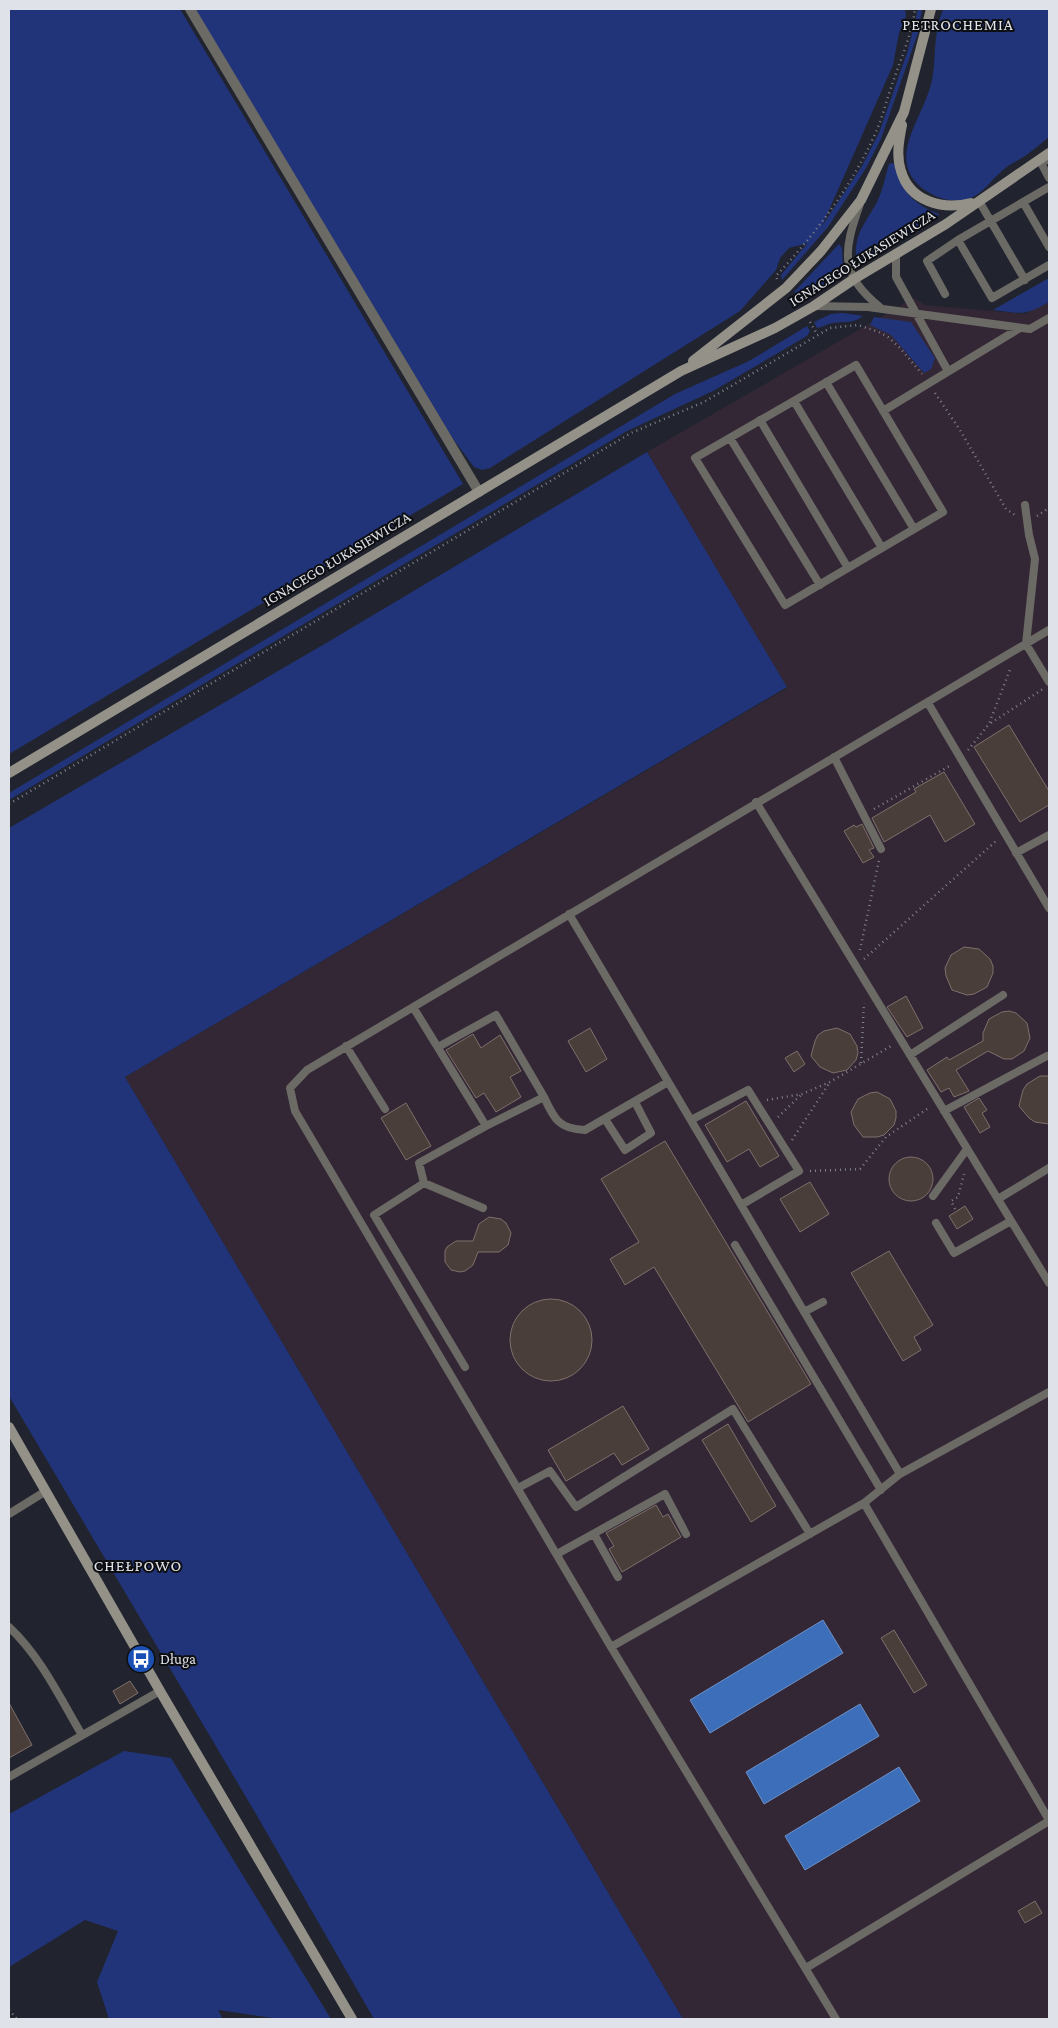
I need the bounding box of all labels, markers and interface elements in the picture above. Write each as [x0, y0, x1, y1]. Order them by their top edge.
district label: PETROCHEMIA [902, 16, 1014, 33]
street label: IGNACEGO ŁUKASIEWICZA [786, 206, 938, 309]
street label: IGNACEGO ŁUKASIEWICZA [261, 509, 414, 609]
district label: CHEŁPOWO [94, 1557, 182, 1574]
bus stop icon: Długa [126, 1644, 156, 1674]
place label: Długa [160, 1651, 196, 1668]

